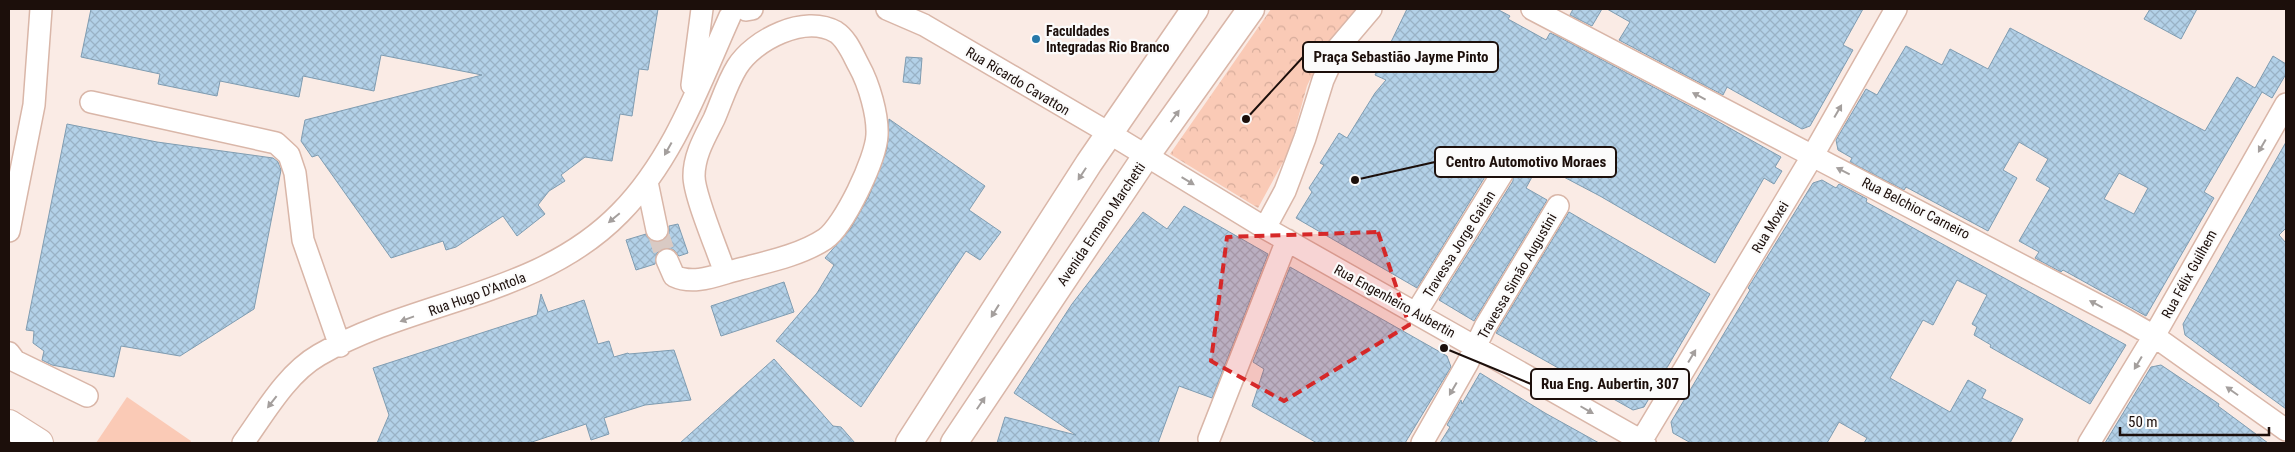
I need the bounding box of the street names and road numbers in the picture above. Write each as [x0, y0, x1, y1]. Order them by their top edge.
street label: Rua Ricardo Cavatton [963, 44, 1073, 118]
street label: Avenida Ermano Marchetti [1054, 159, 1148, 289]
street label: Rua Belchior Carneiro [1859, 174, 1973, 242]
street label: Travessa Jorge Gaitan [1420, 188, 1498, 300]
street label: Rua Moxei [1748, 198, 1792, 256]
street label: Travessa Simão Augustini [1474, 210, 1560, 342]
street label: Rua Félix Guilhem [2158, 227, 2220, 321]
street label: Rua Engenheiro Aubertin [1332, 261, 1458, 341]
street label: Rua Hugo D'Antola [426, 269, 528, 319]

